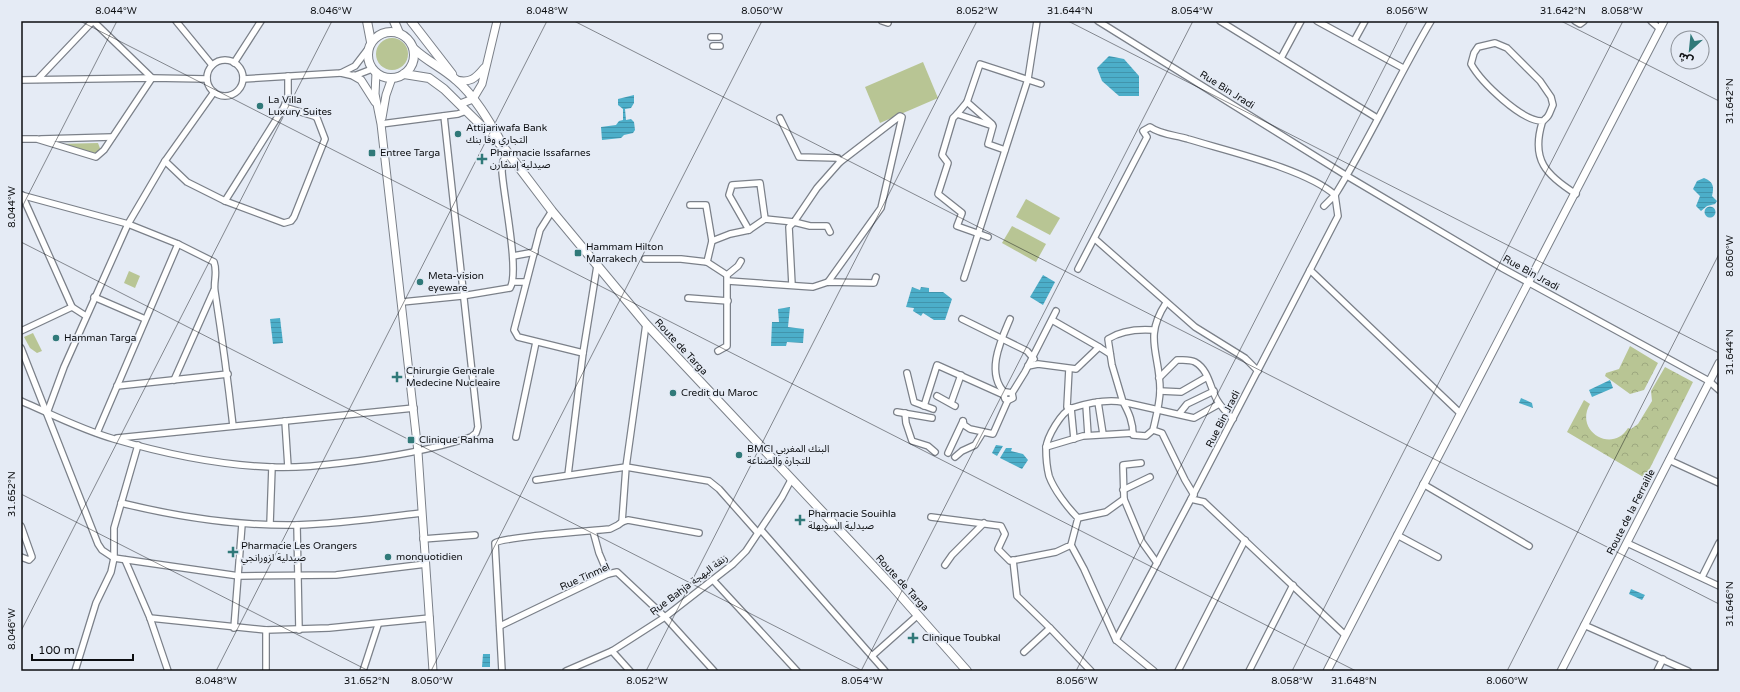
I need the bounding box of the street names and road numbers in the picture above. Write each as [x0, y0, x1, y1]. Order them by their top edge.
street label: Rue Bin Jradi [1197, 68, 1257, 112]
street label: Rue Bin Jradi [1501, 253, 1561, 293]
street label: Route de Targa [652, 316, 710, 378]
street label: Rue Bin Jradi [1203, 388, 1243, 450]
street label: Route de la Ferraille [1604, 467, 1658, 557]
street label: Rue Bahja زنقة البهجة [648, 552, 730, 618]
street label: Route de Targa [873, 552, 931, 614]
street label: Rue Tinmel [558, 561, 612, 593]

